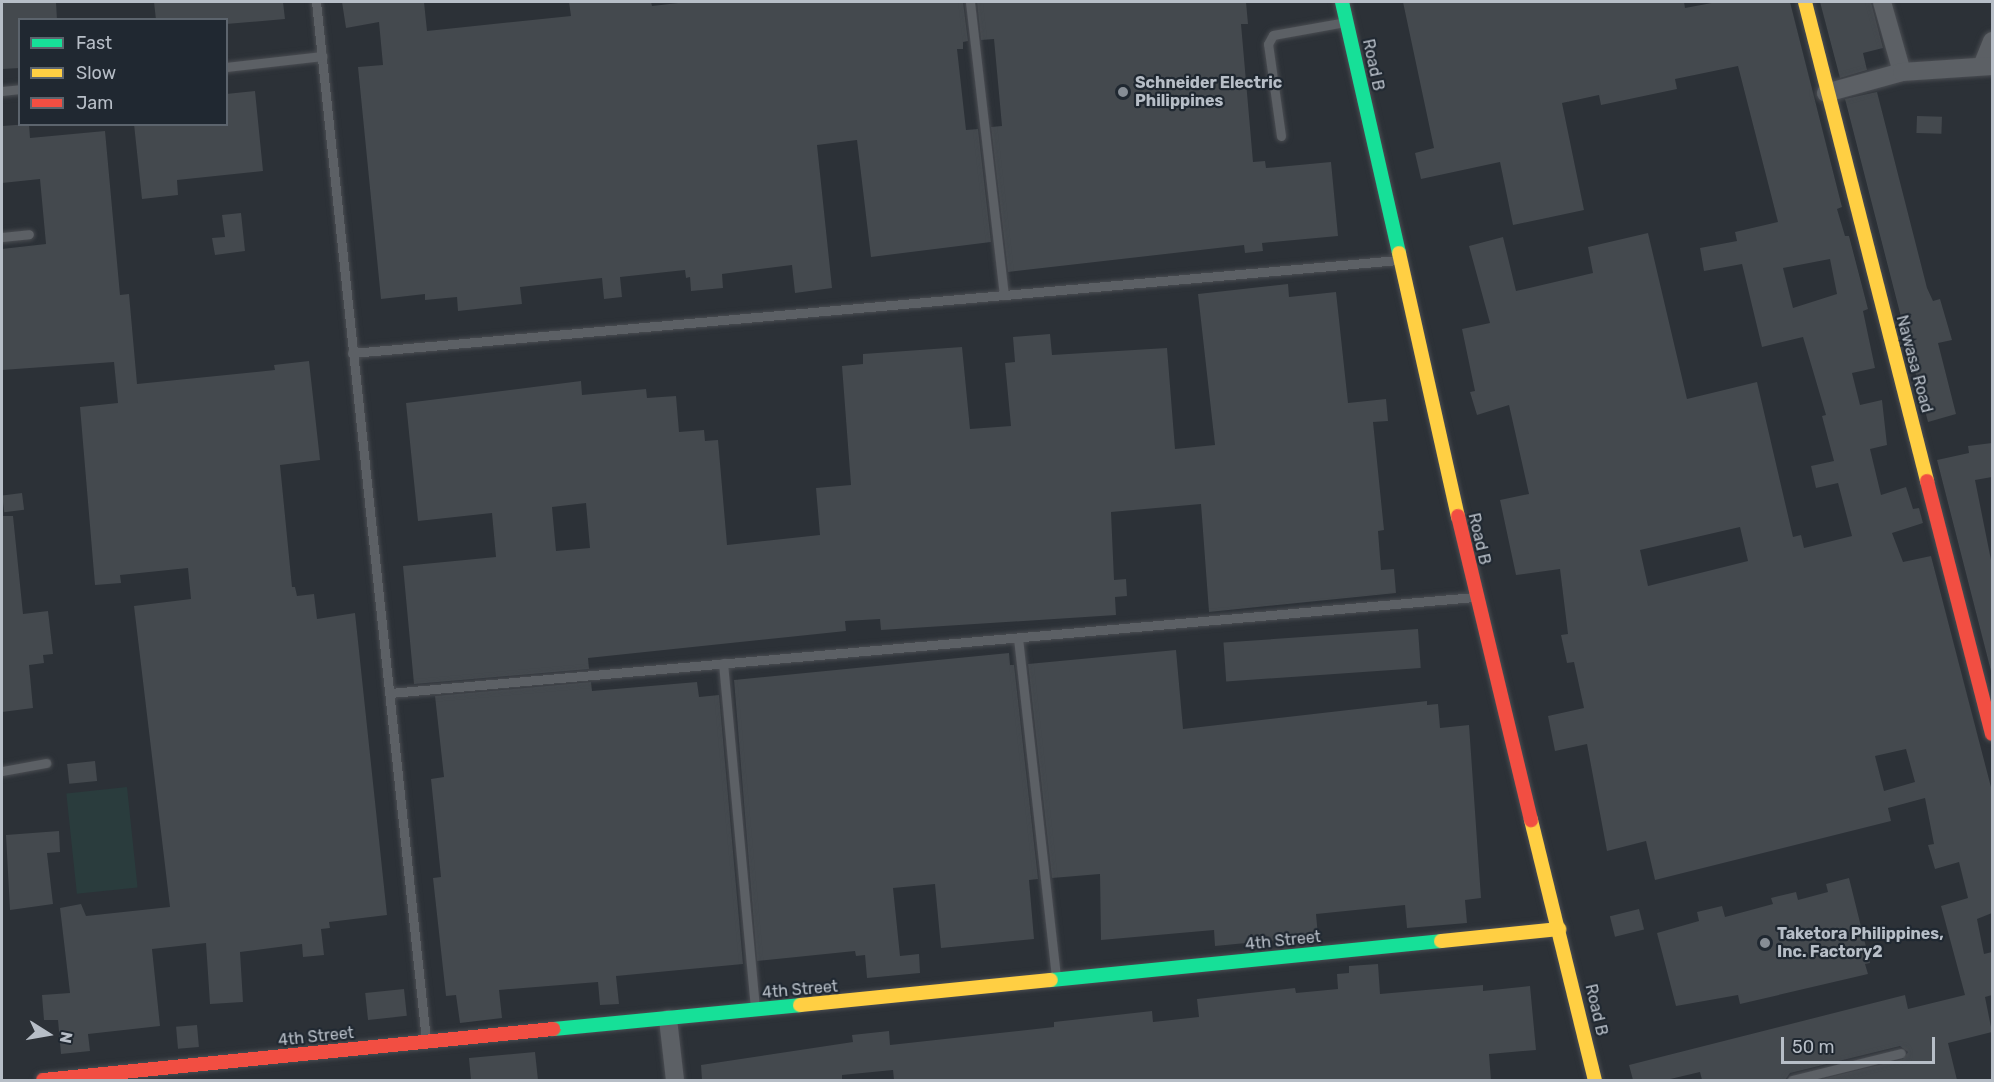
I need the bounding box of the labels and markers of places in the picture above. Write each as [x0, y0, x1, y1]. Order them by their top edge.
place label: Schneider Electric Philippines [1135, 73, 1283, 111]
marker: Schneider Electric Philippines [1116, 85, 1130, 99]
place label: Taketora Philippines, Inc. Factory2 [1777, 924, 1944, 962]
marker: Taketora Philippines, Inc. Factory2 [1758, 936, 1772, 950]

